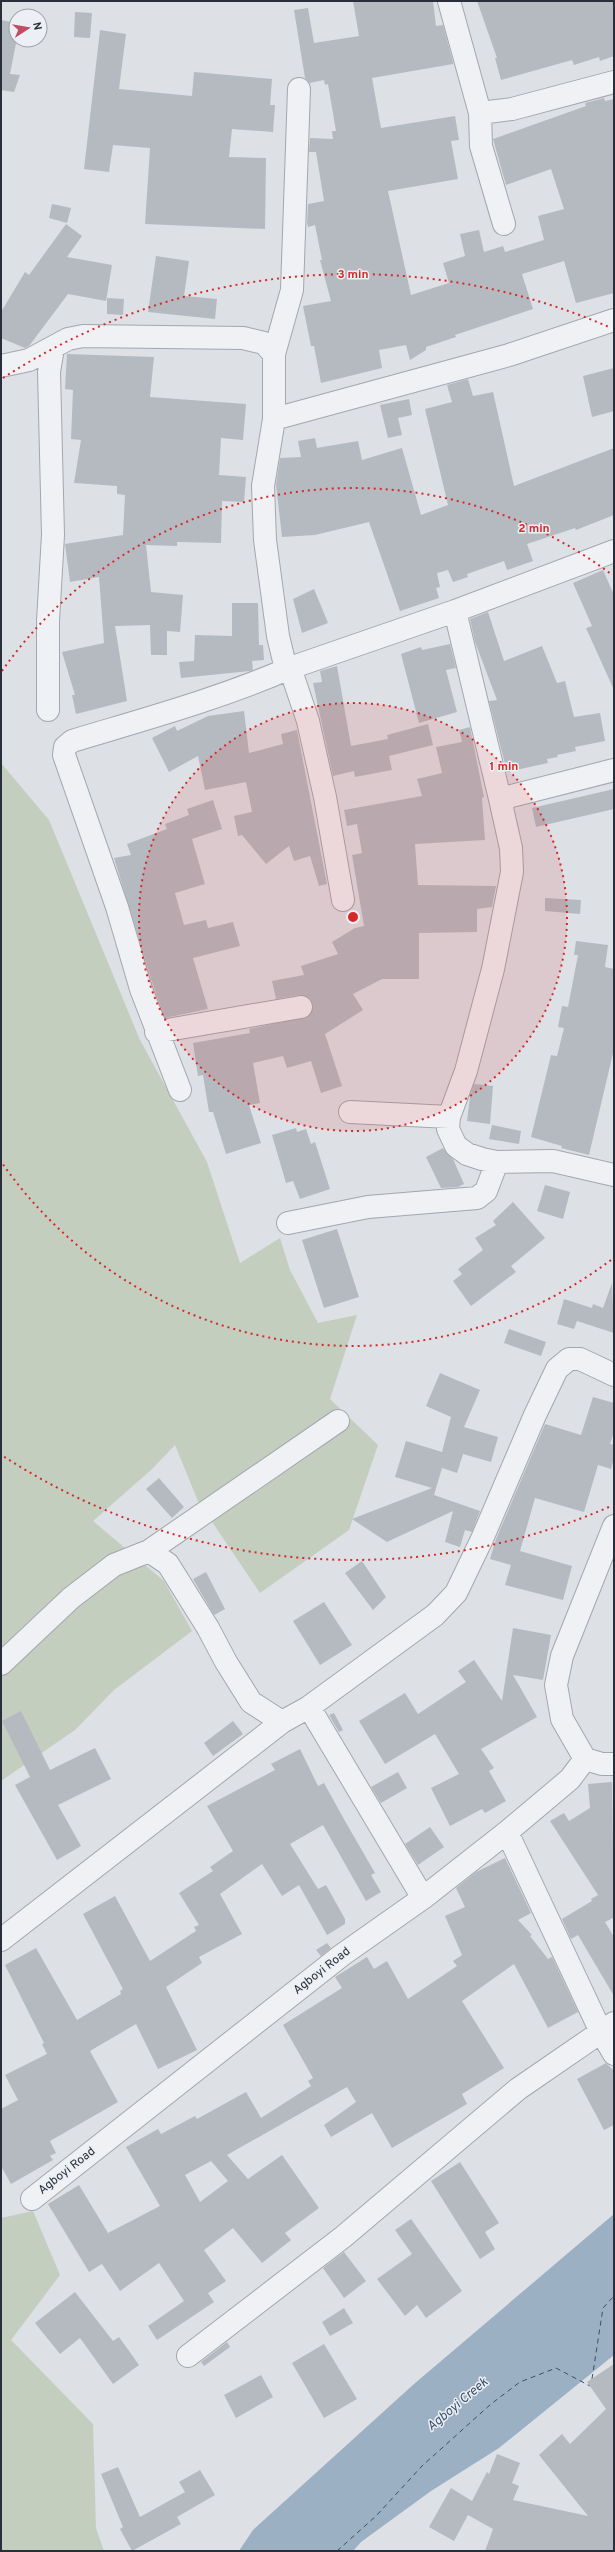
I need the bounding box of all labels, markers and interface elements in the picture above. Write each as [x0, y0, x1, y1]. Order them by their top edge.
north arrow [8, 8, 48, 48]
text: N [29, 21, 44, 31]
text: 3 min [337, 267, 369, 283]
text: 2 min [518, 521, 550, 537]
text: 1 min [490, 759, 518, 775]
centre of rings [346, 910, 360, 924]
street label: Agboyi Road [290, 1944, 354, 1998]
street label: Agboyi Road [35, 2144, 99, 2198]
water label: Agboyi Creek [424, 2375, 492, 2435]

